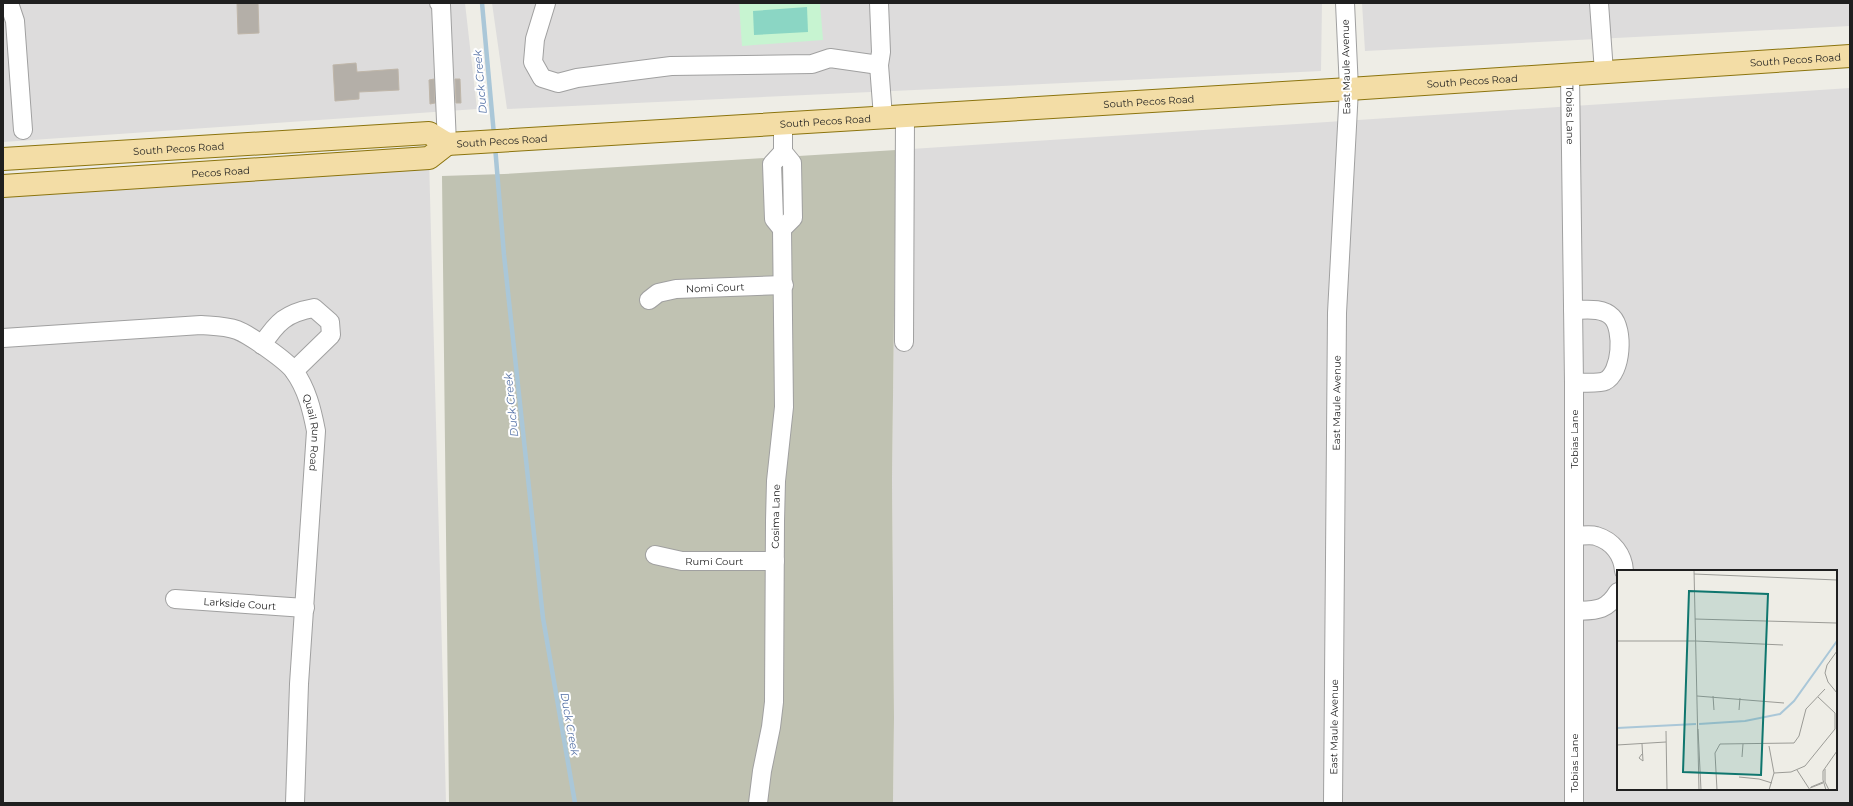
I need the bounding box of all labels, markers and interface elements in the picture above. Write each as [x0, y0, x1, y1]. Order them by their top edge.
street label: East Maule Avenue [1339, 19, 1353, 115]
water label: Duck Creek [470, 49, 490, 114]
street label: South Pecos Road [1750, 50, 1841, 69]
street label: South Pecos Road [1426, 71, 1518, 90]
street label: Tobias Lane [1564, 85, 1577, 145]
street label: South Pecos Road [1103, 92, 1195, 110]
street label: South Pecos Road [779, 112, 871, 130]
street label: South Pecos Road [456, 131, 548, 150]
street label: South Pecos Road [133, 139, 225, 158]
street label: Pecos Road [191, 163, 250, 180]
street label: Nomi Court [686, 280, 745, 295]
street label: East Maule Avenue [1329, 355, 1343, 451]
water label: Duck Creek [501, 372, 521, 438]
street label: Quail Run Road [300, 392, 323, 472]
street label: Tobias Lane [1568, 410, 1581, 468]
street label: Cosima Lane [768, 484, 782, 549]
street label: Rumi Court [685, 555, 743, 568]
inset map [1617, 570, 1837, 790]
street label: Larkside Court [203, 594, 277, 612]
street label: East Maule Avenue [1327, 679, 1341, 775]
water label: Duck Creek [558, 691, 583, 757]
street label: Tobias Lane [1568, 734, 1581, 792]

